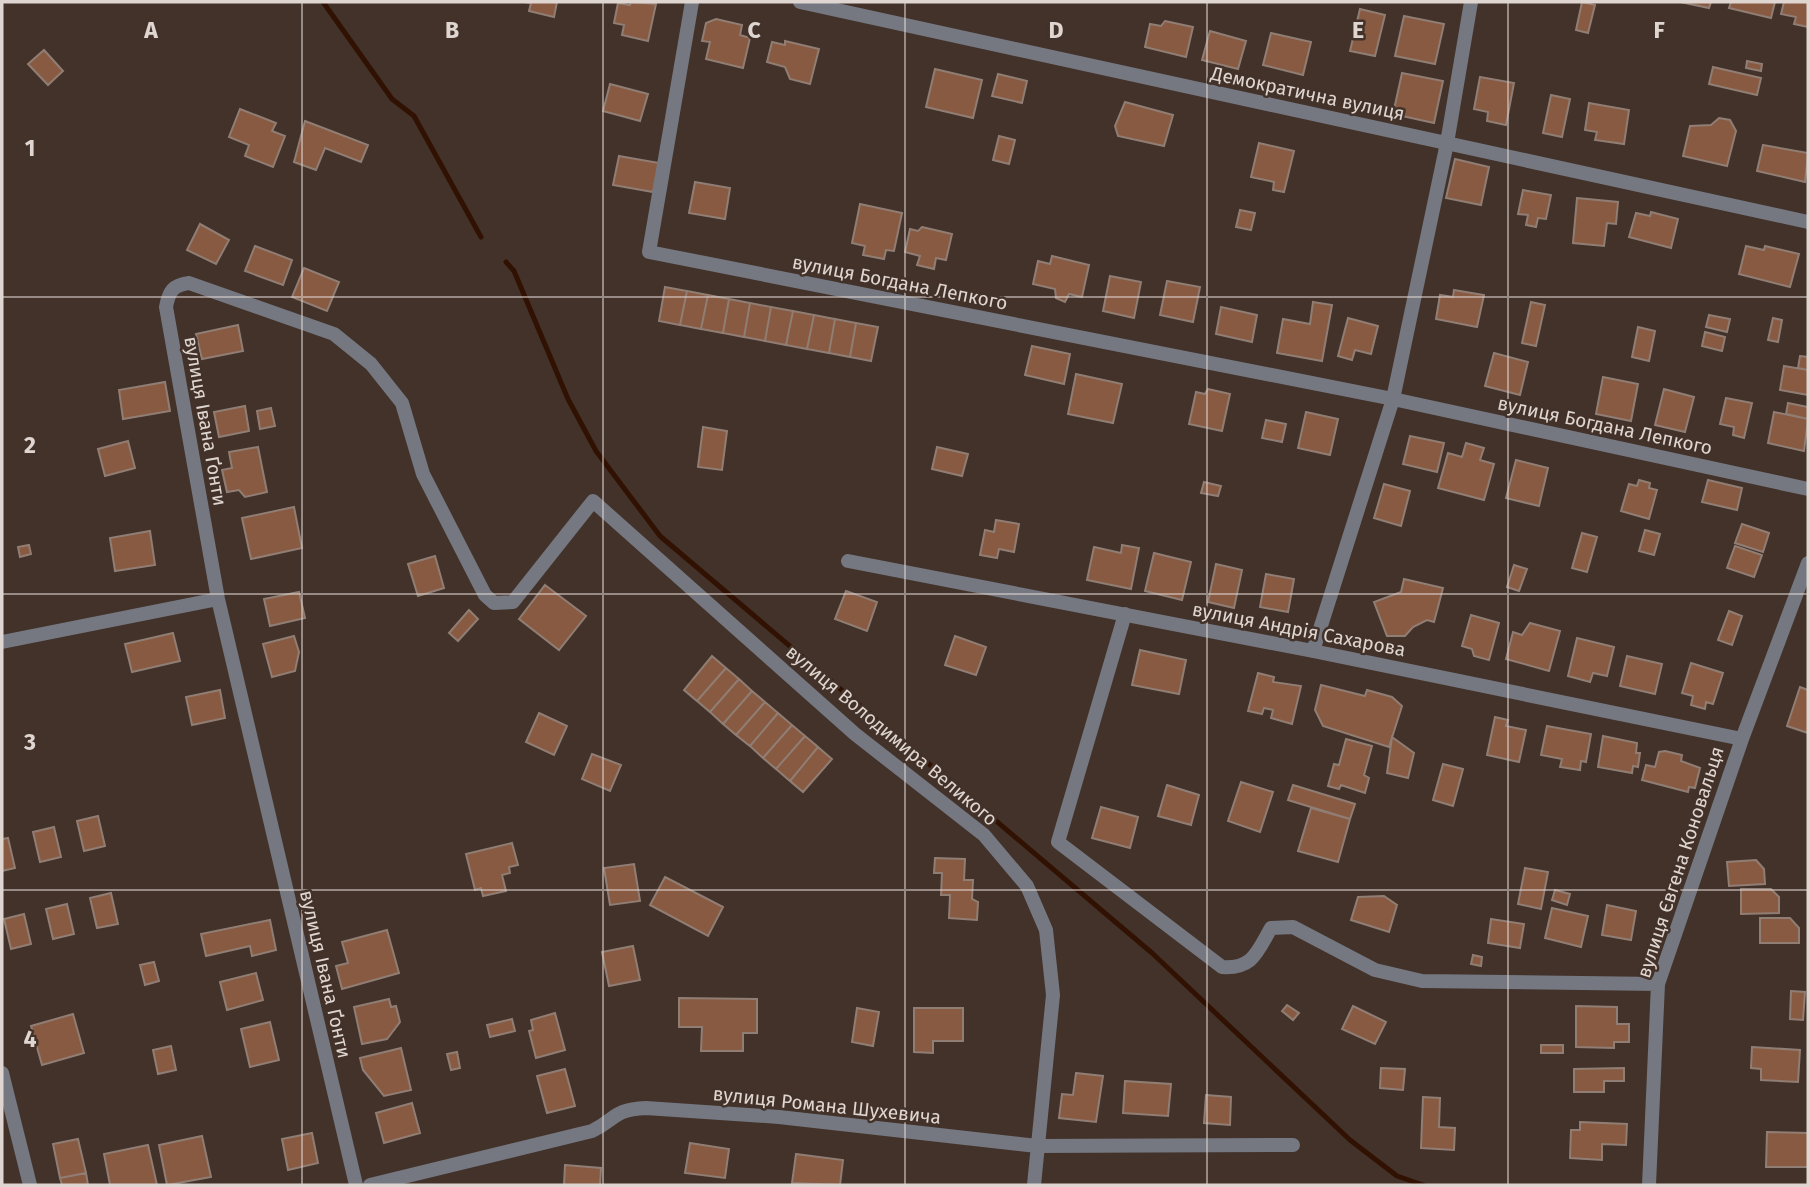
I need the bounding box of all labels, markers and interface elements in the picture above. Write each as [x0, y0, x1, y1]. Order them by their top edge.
text: A [143, 16, 158, 44]
text: B [445, 16, 459, 44]
text: C [747, 16, 761, 44]
text: D [1049, 16, 1064, 44]
text: E [1352, 16, 1364, 44]
text: F [1653, 16, 1665, 44]
street label: Демократична вулиця [1208, 62, 1407, 125]
text: 1 [25, 134, 35, 162]
street label: вулиця Богдана Лепкого [790, 250, 1010, 315]
street label: вулиця Івана Ґонти [179, 335, 232, 508]
street label: вулиця Богдана Лепкого [1495, 391, 1714, 460]
text: 2 [24, 431, 36, 459]
street label: вулиця Андрія Сахарова [1190, 598, 1407, 661]
street label: вулиця Володимира Великого [781, 640, 1002, 831]
text: 3 [23, 728, 36, 756]
street label: вулиця Євгена Коновальця [1632, 744, 1729, 981]
street label: вулиця Івана Ґонти [295, 888, 356, 1060]
text: 4 [24, 1025, 37, 1053]
street label: вулиця Романа Шухевича [712, 1082, 942, 1129]

